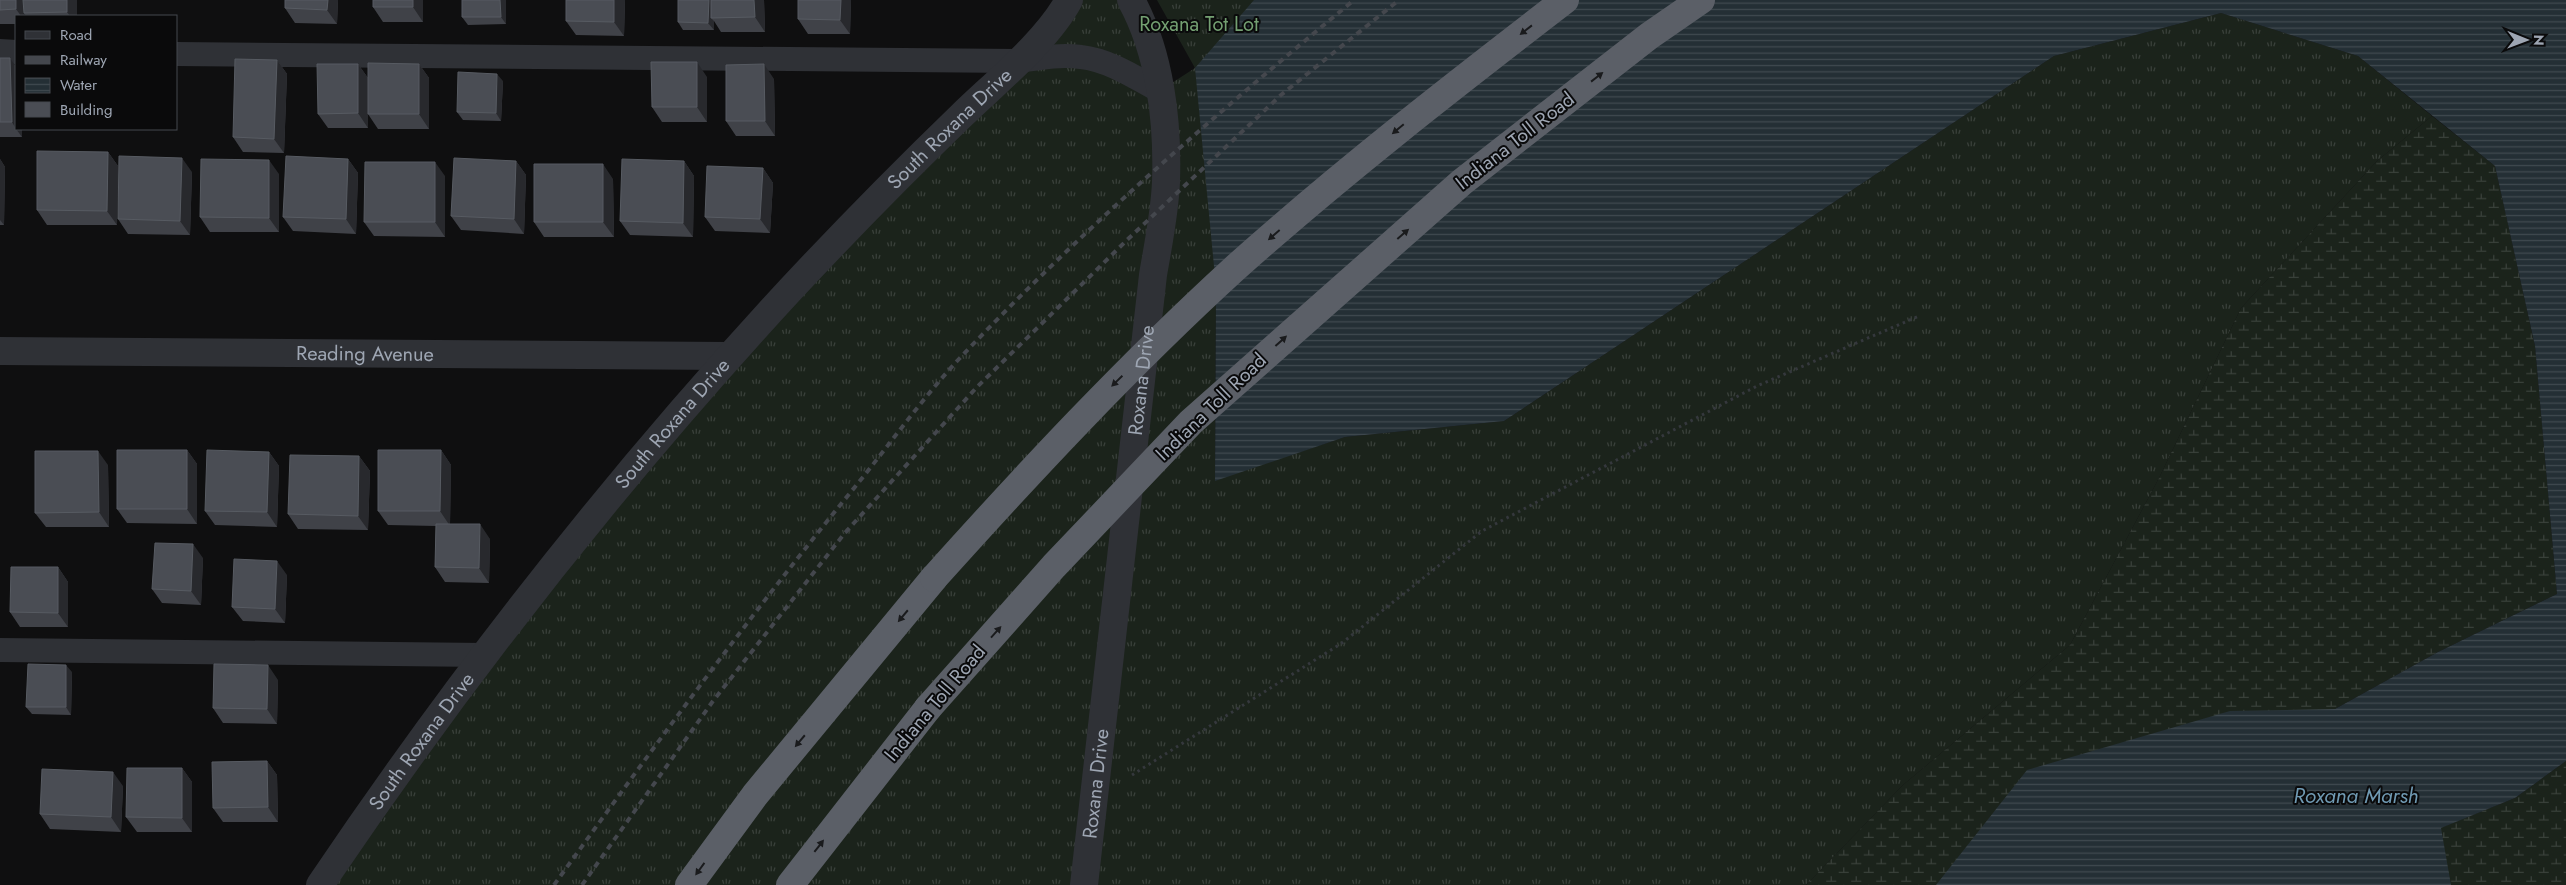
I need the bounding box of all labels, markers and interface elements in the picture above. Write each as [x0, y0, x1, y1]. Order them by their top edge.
park label: Roxana Tot Lot [1139, 10, 1259, 39]
legend [15, 15, 178, 130]
north arrow [2501, 15, 2551, 65]
text: Road [60, 24, 92, 46]
one-way arrow [1520, 24, 1533, 35]
text: N [2529, 34, 2549, 46]
text: Railway [60, 49, 107, 71]
street label: South Roxana Drive [880, 61, 1018, 196]
one-way arrow [1590, 71, 1603, 82]
text: Water [60, 74, 98, 96]
street label: Indiana Toll Road [1449, 85, 1581, 197]
text: Building [60, 99, 112, 121]
one-way arrow [1391, 124, 1404, 135]
one-way arrow [1396, 228, 1409, 239]
one-way arrow [1269, 229, 1281, 241]
street label: Roxana Drive [1120, 324, 1162, 437]
one-way arrow [1274, 335, 1286, 347]
street label: Reading Avenue [296, 339, 434, 368]
street label: Indiana Toll Road [1149, 346, 1273, 468]
street label: South Roxana Drive [608, 351, 737, 495]
one-way arrow [1111, 375, 1123, 387]
one-way arrow [897, 609, 908, 622]
one-way arrow [990, 625, 1001, 638]
street label: Indiana Toll Road [878, 638, 992, 768]
street label: South Roxana Drive [361, 666, 481, 816]
street label: Roxana Drive [1075, 727, 1116, 840]
one-way arrow [794, 734, 805, 747]
water label: Roxana Marsh [2293, 781, 2419, 811]
one-way arrow [814, 839, 824, 853]
one-way arrow [695, 863, 705, 876]

